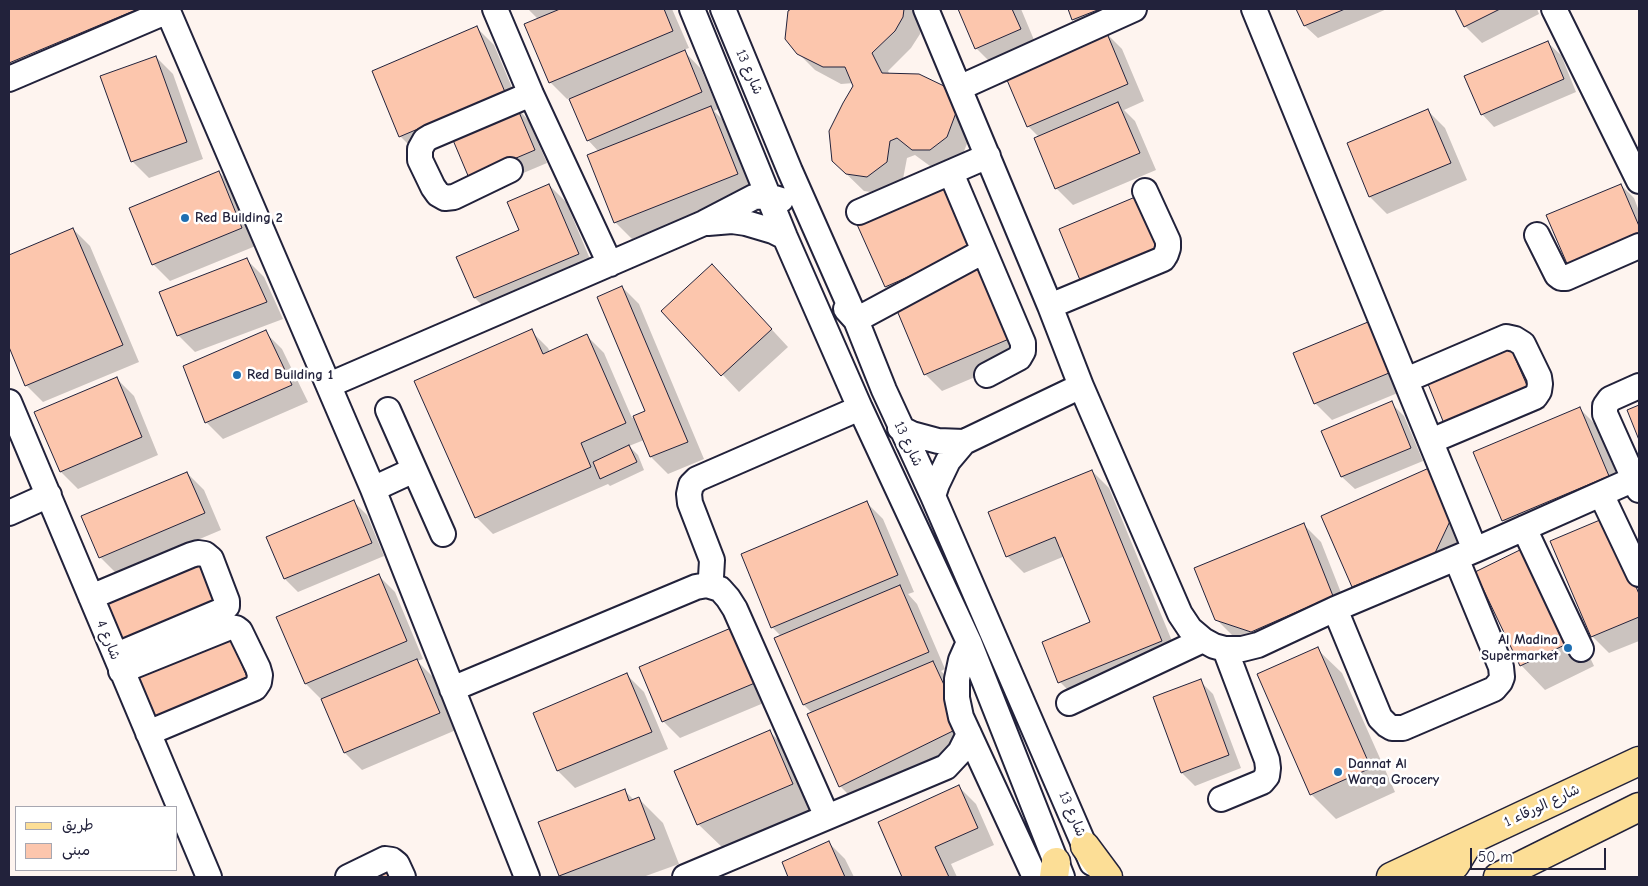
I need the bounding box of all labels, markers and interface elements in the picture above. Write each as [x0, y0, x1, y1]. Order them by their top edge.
street label: شارع 13 [732, 47, 766, 97]
place label: Red Building 2 [195, 210, 283, 226]
marker: Red Building 2 [179, 212, 191, 224]
place label: Red Building 1 [247, 367, 333, 383]
marker: Red Building 1 [231, 369, 243, 381]
street label: شارع 13 [890, 419, 926, 469]
street label: شارع 4 [92, 617, 124, 663]
place label: Al Madina Supermarket [1481, 632, 1558, 664]
marker: Al Madina Supermarket [1562, 642, 1574, 654]
place label: Dannat Al Warqa Grocery [1348, 756, 1439, 789]
marker: Dannat Al Warqa Grocery [1332, 766, 1344, 778]
street label: شارع الورقاء 1 [1502, 781, 1582, 831]
street label: شارع 13 [1055, 789, 1089, 839]
legend [15, 806, 178, 871]
text: طريق [62, 816, 94, 834]
scale bar [1473, 838, 1609, 870]
text: مبنى [62, 841, 90, 859]
text: 50 m [1478, 848, 1513, 866]

